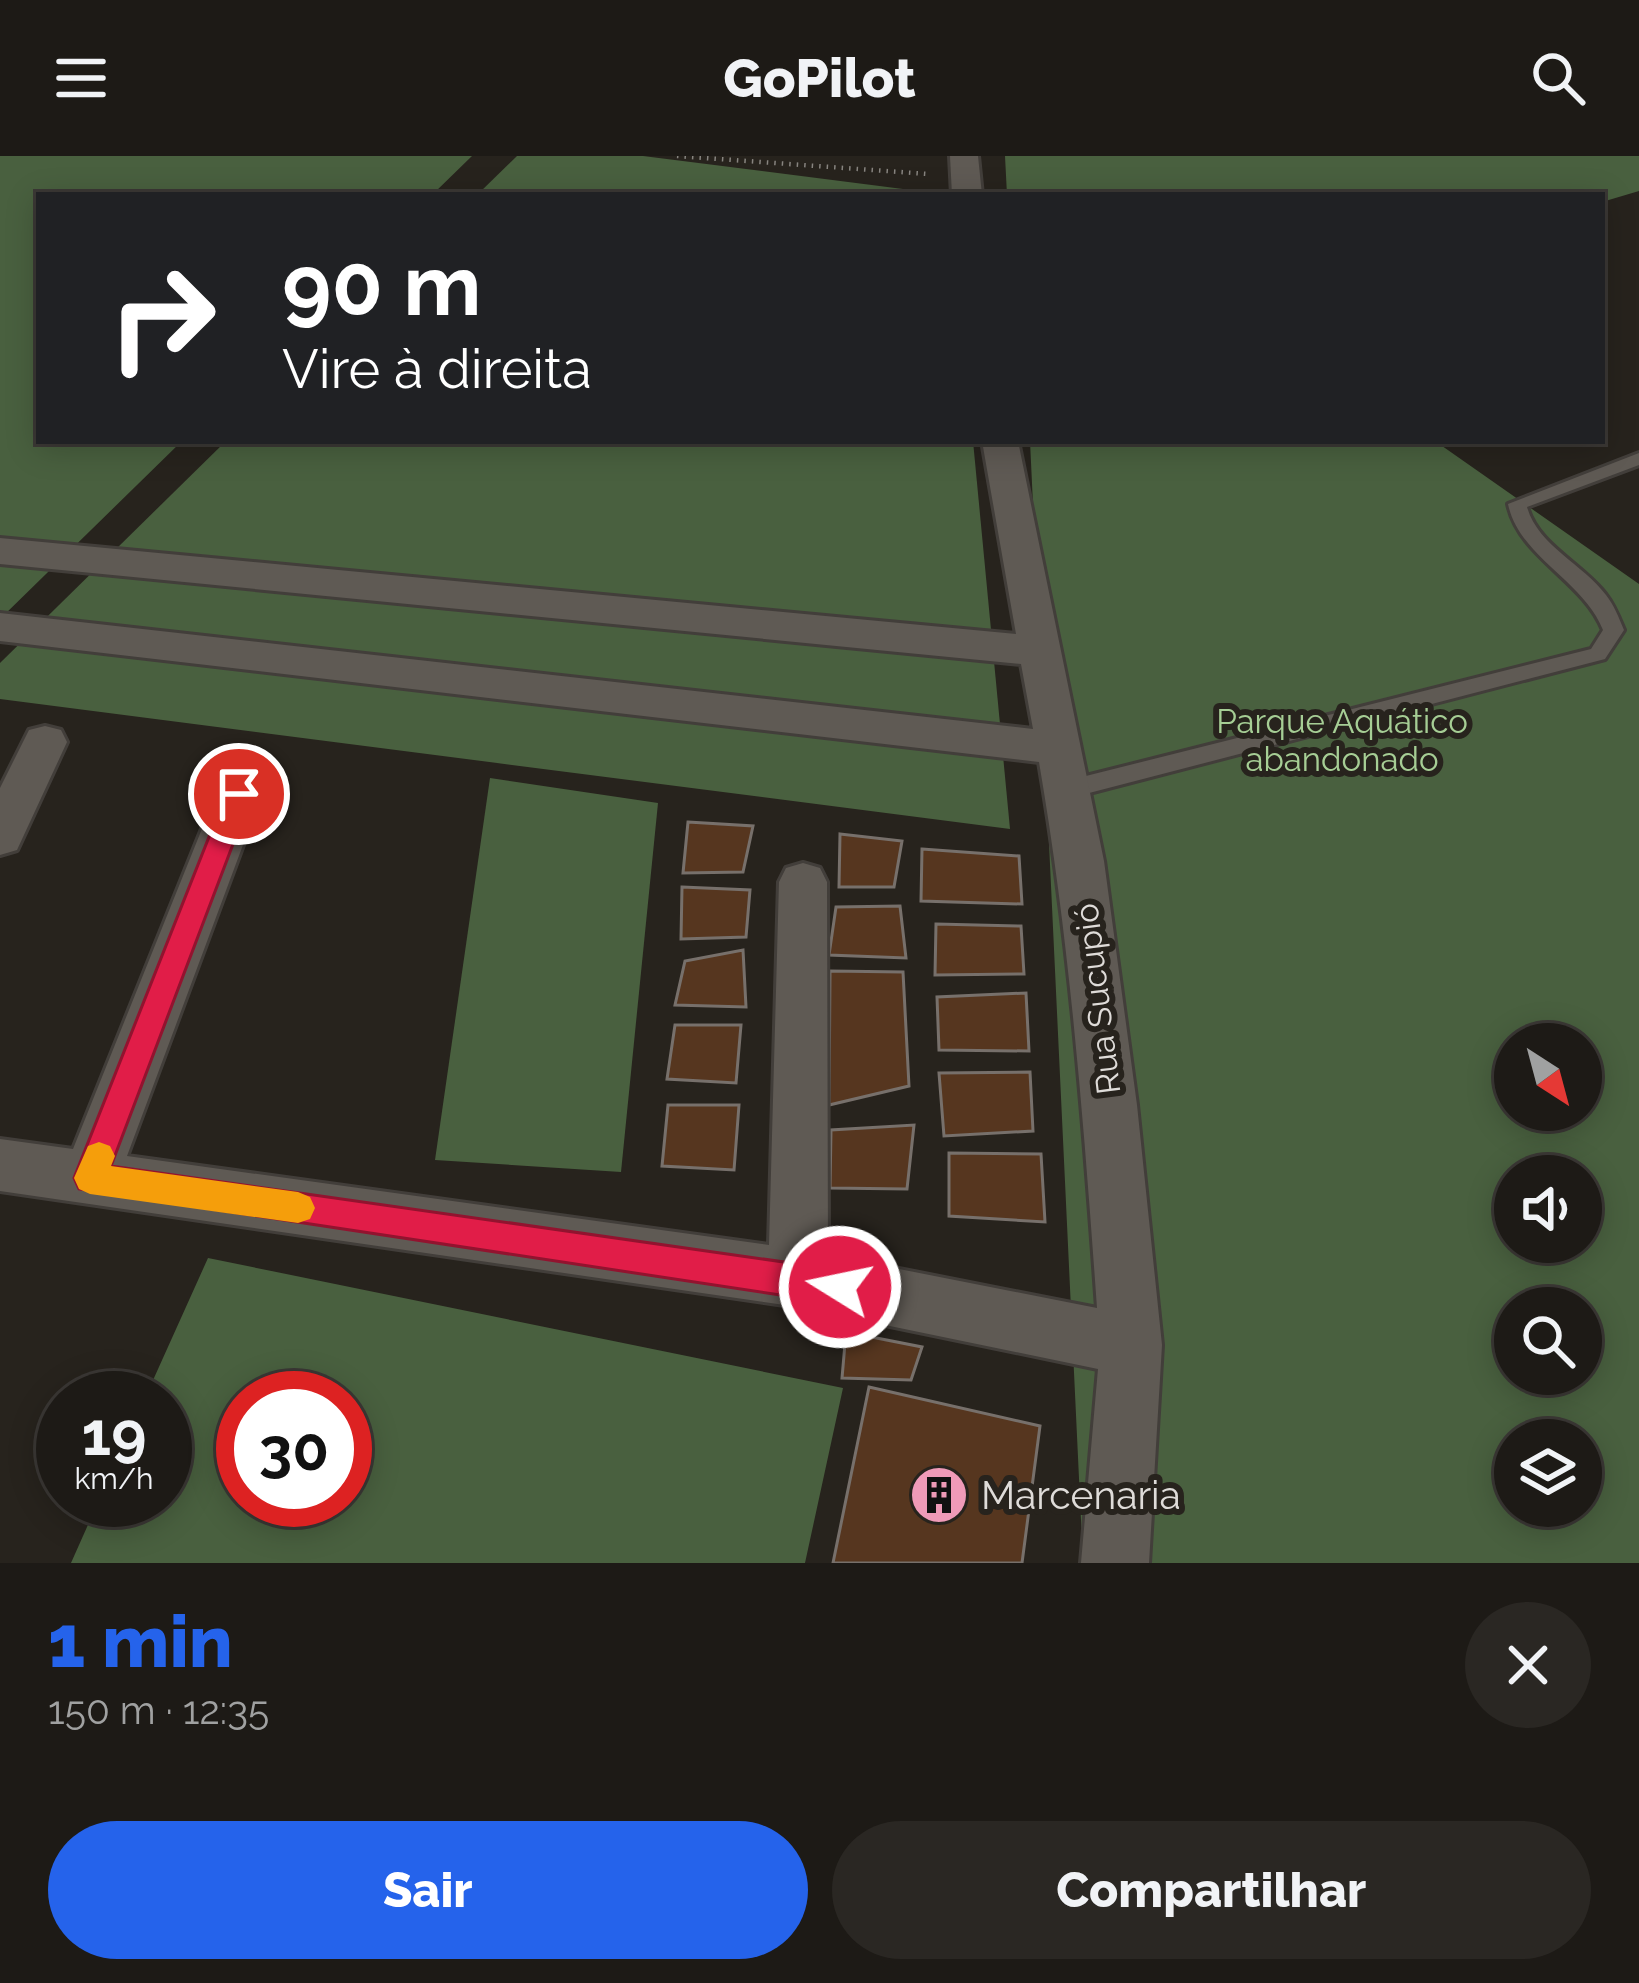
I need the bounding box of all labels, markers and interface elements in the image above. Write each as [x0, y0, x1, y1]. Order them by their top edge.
icon: menu [48, 45, 114, 111]
icon: search [1525, 45, 1591, 111]
text: GoPilot [723, 46, 916, 110]
text: 90 m [282, 236, 481, 335]
icon: right [84, 240, 240, 396]
text: Vire à direita [282, 337, 592, 401]
park label: Parque Aquático abandonado [1216, 702, 1468, 779]
pin [188, 743, 290, 845]
icon: arrive [206, 761, 272, 827]
street label: Rua Sucupió [1066, 901, 1129, 1097]
north arrow [1494, 1023, 1602, 1131]
map controls [1494, 1023, 1602, 1527]
button: sound [1494, 1155, 1602, 1263]
position arrow [777, 1224, 903, 1350]
button: search [1494, 1287, 1602, 1395]
speed limit sign: 30 [216, 1371, 372, 1527]
text: 19 [82, 1399, 146, 1469]
button: layers [1494, 1419, 1602, 1527]
text: km/h [74, 1461, 154, 1496]
building icon: Marcenaria [908, 1464, 970, 1526]
place label: Marcenaria [981, 1472, 1181, 1518]
text: 1 min [48, 1599, 233, 1684]
button: close [1465, 1602, 1591, 1728]
text: 150 m · 12:35 [48, 1687, 269, 1733]
button: Sair [48, 1821, 808, 1959]
button: Compartilhar [832, 1821, 1591, 1959]

